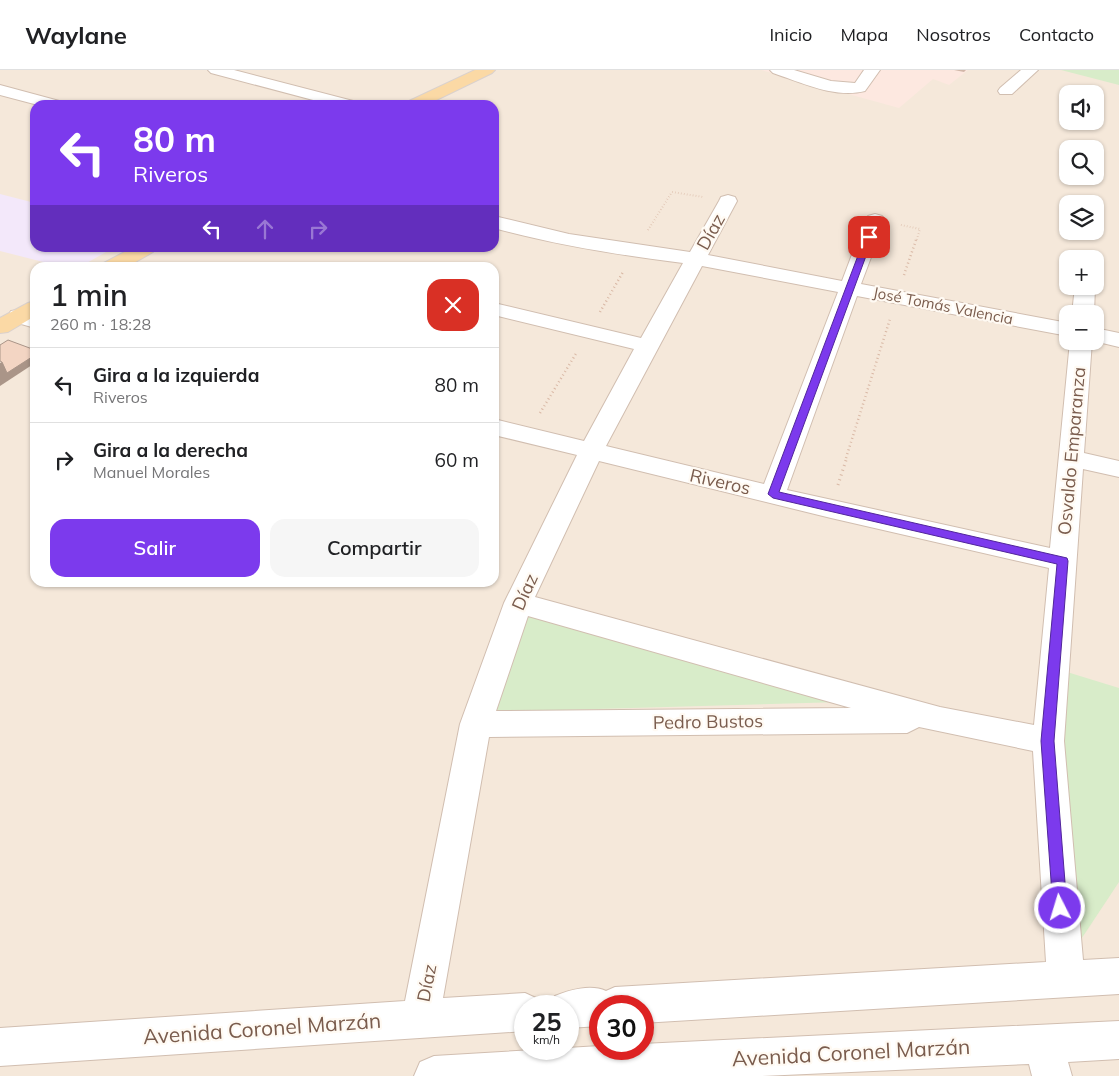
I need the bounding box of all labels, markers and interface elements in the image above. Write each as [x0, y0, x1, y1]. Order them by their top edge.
text: Waylane [25, 20, 127, 50]
text: Inicio [769, 23, 812, 46]
text: Mapa [840, 23, 888, 46]
text: Nosotros [916, 23, 991, 46]
text: Contacto [1019, 23, 1094, 46]
map controls [1059, 85, 1104, 350]
button: sound [1059, 85, 1104, 130]
text: 80 m [133, 117, 216, 161]
icon: left [50, 120, 115, 185]
button: search [1059, 140, 1104, 185]
text: Riveros [133, 160, 208, 188]
button: layers [1059, 195, 1104, 240]
street label: Díaz [691, 210, 730, 254]
icon: left [198, 215, 226, 243]
icon: ahead [251, 215, 279, 243]
icon: right [304, 215, 332, 243]
pin [848, 216, 890, 258]
icon: arrive [855, 223, 883, 251]
button: + [1059, 250, 1104, 295]
text: 1 min [50, 276, 128, 314]
button: close [427, 279, 479, 331]
street label: José Tomás Valencia [872, 283, 1015, 328]
button: − [1059, 305, 1104, 350]
text: 260 m · 18:28 [50, 314, 151, 334]
text: Gira a la izquierda [93, 363, 259, 387]
street label: Osvaldo Emparanza [1053, 366, 1090, 536]
icon: left [50, 371, 78, 399]
text: 80 m [435, 373, 479, 397]
text: Riveros [93, 387, 148, 407]
text: Gira a la derecha [93, 438, 248, 462]
icon: right [50, 446, 78, 474]
text: 60 m [435, 448, 479, 472]
text: Manuel Morales [93, 462, 210, 482]
street label: Riveros [688, 463, 753, 500]
button: Salir [50, 519, 260, 577]
button: Compartir [270, 519, 479, 577]
street label: Díaz [506, 570, 543, 614]
street label: Pedro Bustos [653, 709, 763, 734]
position arrow [1033, 881, 1085, 933]
street label: Díaz [412, 962, 441, 1004]
speed limit sign: 30 [589, 995, 654, 1060]
text: 25 [531, 1006, 562, 1037]
street label: Avenida Coronel Marzán [142, 1007, 382, 1049]
text: km/h [533, 1032, 560, 1047]
street label: Avenida Coronel Marzán [731, 1033, 971, 1071]

